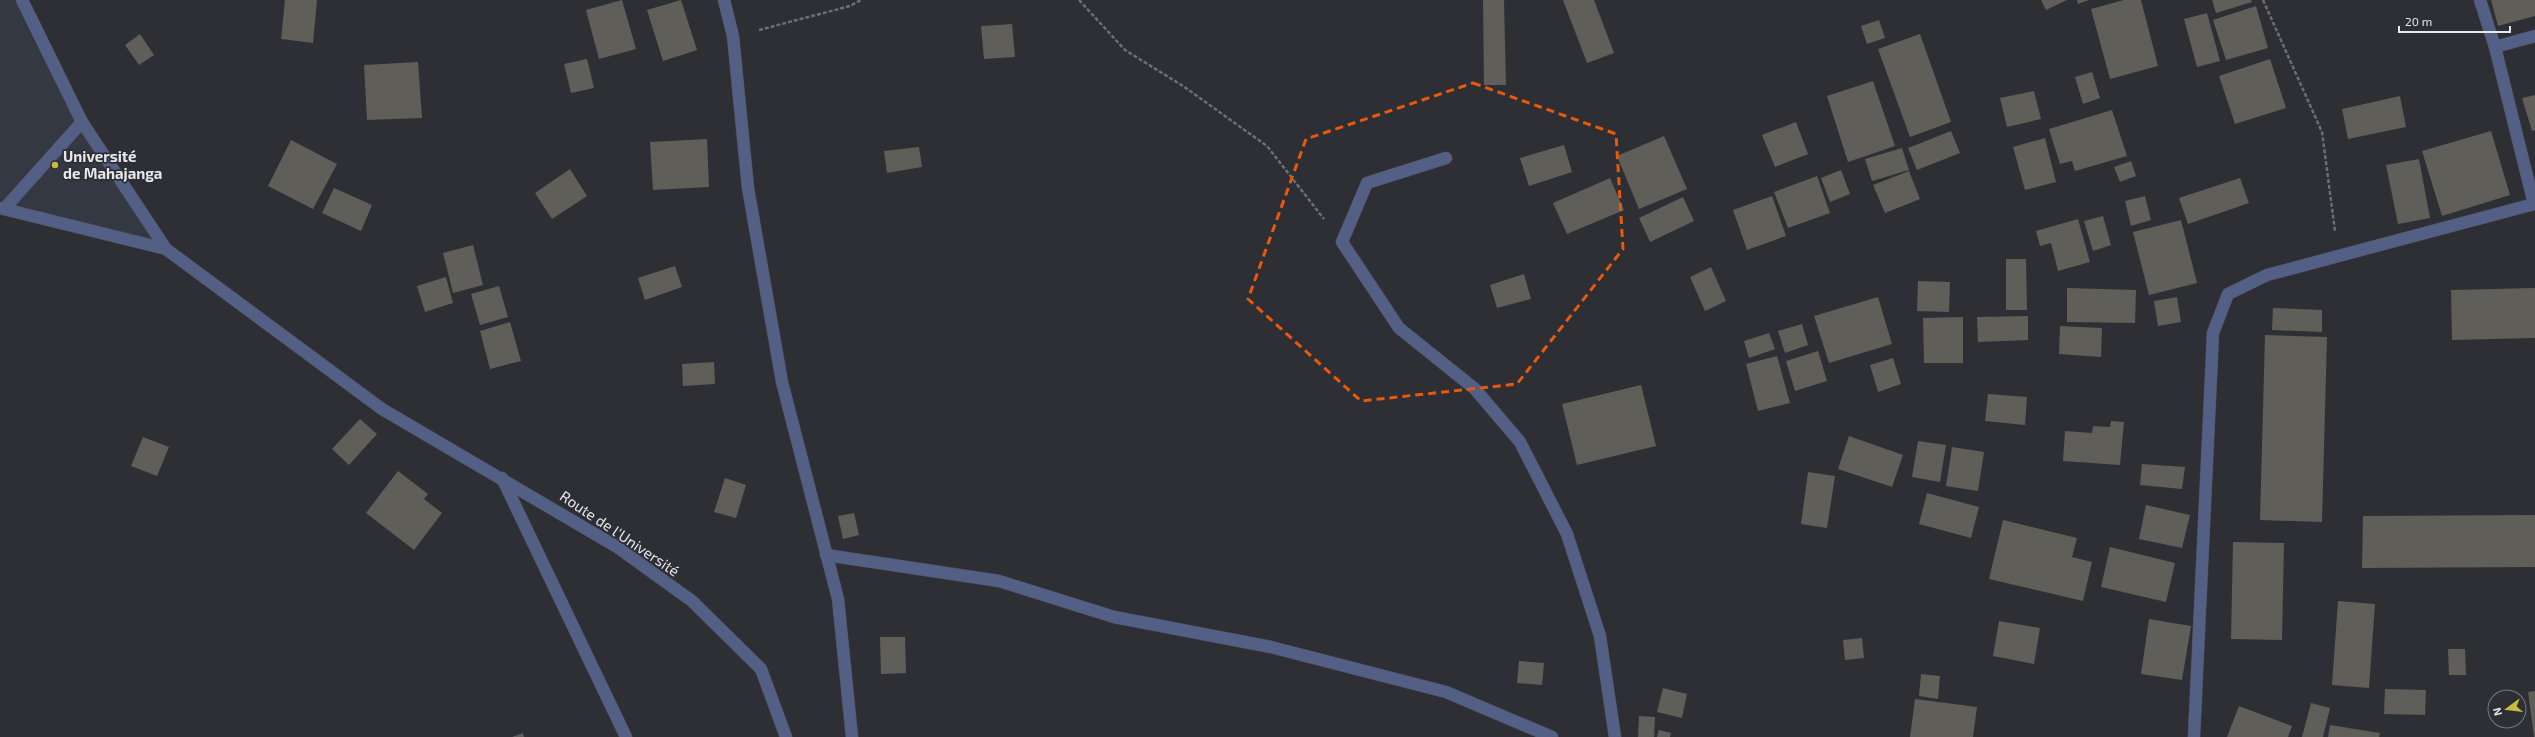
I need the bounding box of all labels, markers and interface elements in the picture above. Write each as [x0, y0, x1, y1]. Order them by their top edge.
scale bar [2399, 8, 2510, 34]
text: 20 m [2405, 14, 2432, 28]
place label: Université de Mahajanga [63, 147, 162, 182]
marker: Université de Mahajanga [50, 160, 60, 170]
street label: Route de l'Université [557, 486, 683, 580]
north arrow [2487, 689, 2527, 729]
text: N [2490, 706, 2504, 717]

